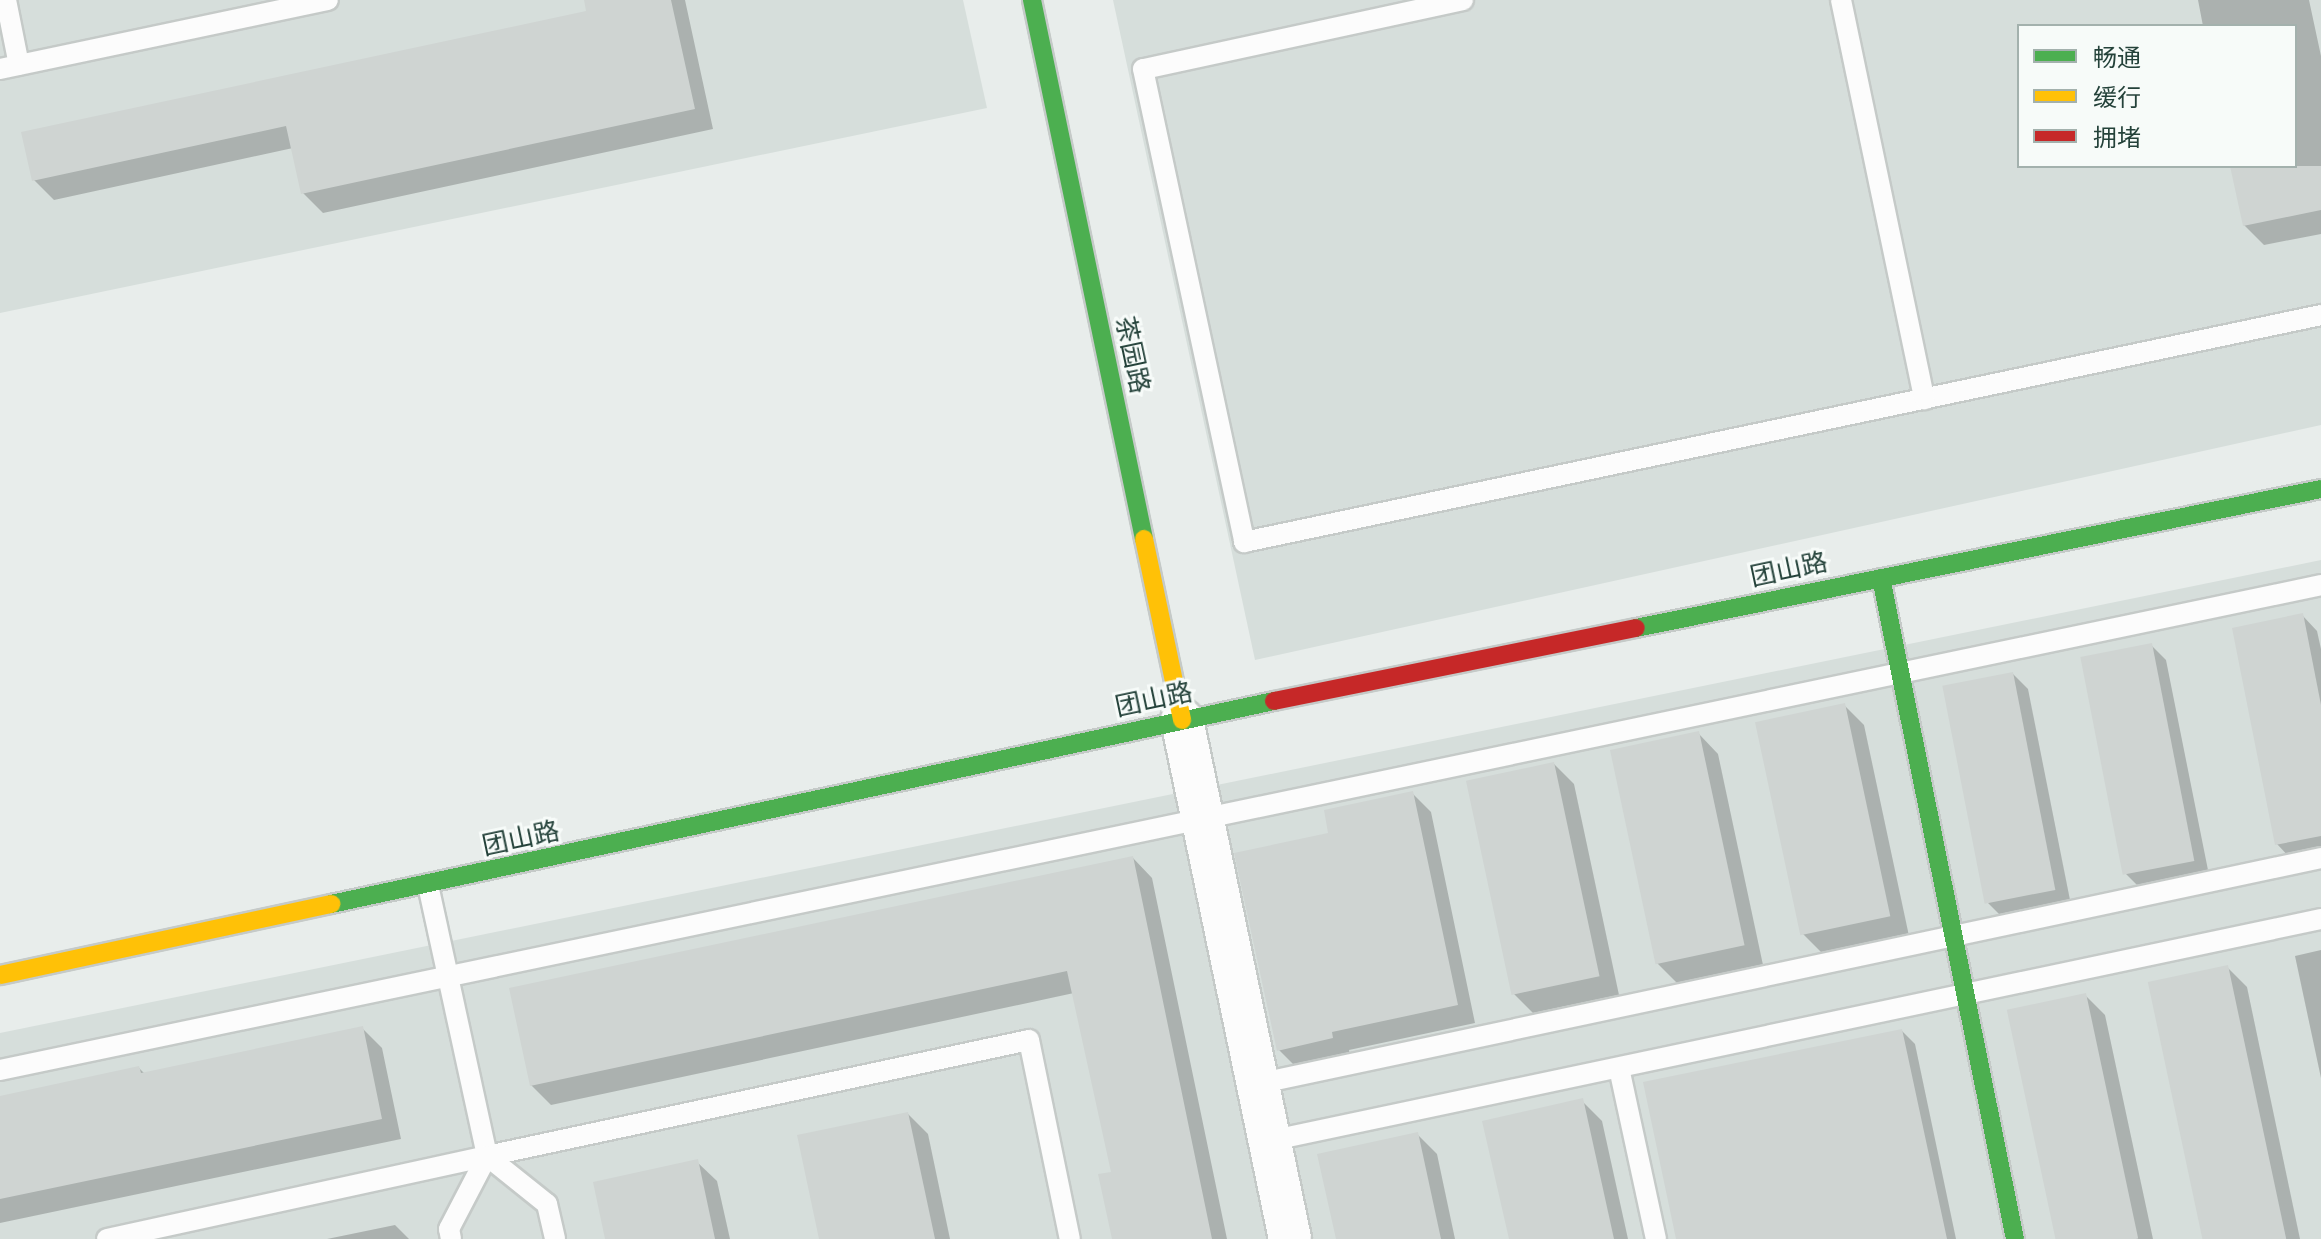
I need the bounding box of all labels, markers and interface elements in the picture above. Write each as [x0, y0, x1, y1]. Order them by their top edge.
legend [2017, 24, 2297, 168]
text: 畅通 [2093, 41, 2141, 74]
text: 缓行 [2093, 81, 2141, 114]
text: 拥堵 [2093, 121, 2141, 154]
street label: 茶园路 [1109, 314, 1155, 396]
street label: 团山路 [1748, 547, 1830, 593]
street label: 团山路 [1113, 677, 1195, 723]
street label: 团山路 [480, 816, 562, 862]

